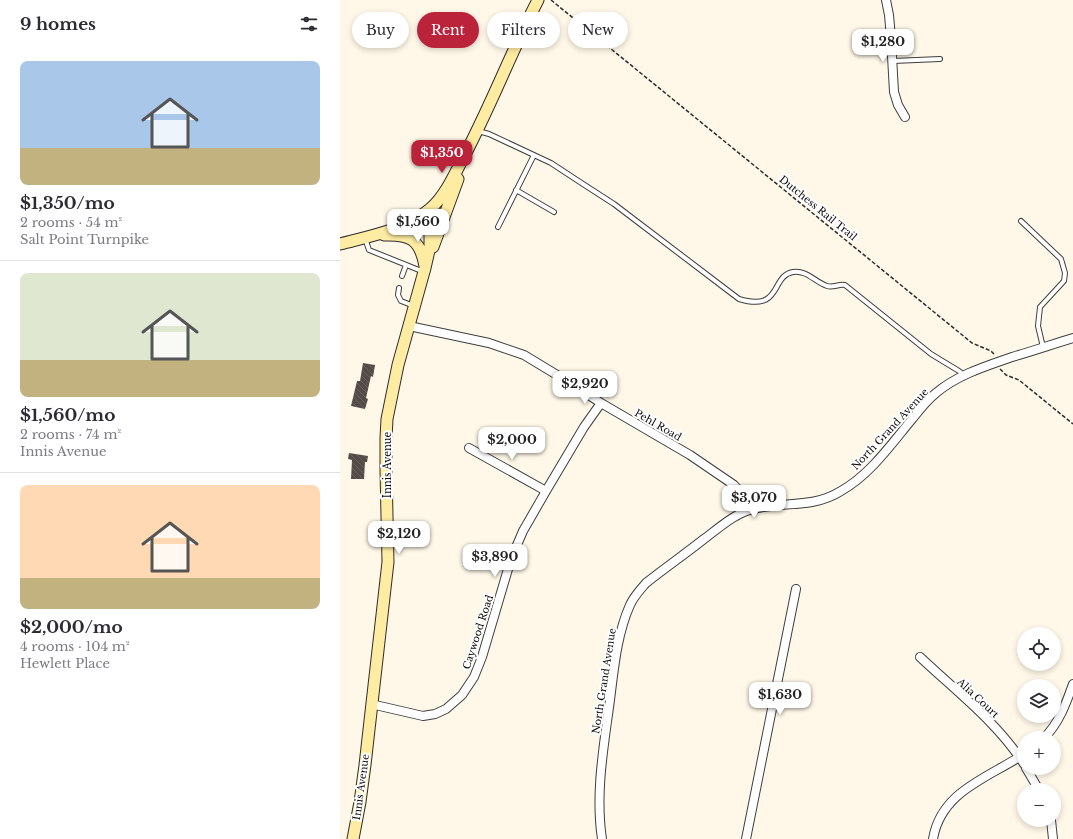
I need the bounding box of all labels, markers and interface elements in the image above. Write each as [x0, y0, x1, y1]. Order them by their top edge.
chip: Buy [352, 12, 409, 48]
chip: Rent [417, 12, 479, 48]
chip: Filters [487, 12, 560, 48]
chip: New [568, 12, 628, 48]
icon: filters [298, 13, 320, 35]
text: 9 homes [20, 14, 96, 35]
pin: $1,280 [850, 29, 916, 63]
text: $1,280 [861, 33, 905, 50]
icon: home [134, 87, 206, 159]
pin: $1,350 [409, 140, 475, 174]
text: $1,350 [420, 144, 464, 161]
street label: Dutchess Rail Trail [777, 173, 859, 243]
text: $1,350/mo [20, 193, 115, 214]
pin: $1,560 [385, 209, 451, 243]
text: $1,560 [396, 213, 440, 230]
text: 2 rooms · 54 m² [20, 214, 122, 231]
text: Salt Point Turnpike [20, 231, 149, 248]
icon: home [134, 299, 206, 371]
pin: $2,920 [552, 371, 618, 405]
text: $2,920 [561, 375, 609, 392]
street label: North Grand Avenue [849, 385, 931, 472]
text: $1,560/mo [20, 405, 115, 426]
street label: Pehl Road [632, 406, 684, 444]
text: 2 rooms · 74 m² [20, 426, 121, 443]
pin: $2,000 [479, 427, 545, 461]
text: $2,000 [487, 431, 537, 448]
street label: Innis Avenue [381, 432, 394, 498]
text: Innis Avenue [20, 443, 106, 460]
pin: $3,070 [721, 485, 787, 519]
text: $3,070 [731, 489, 777, 506]
icon: home [134, 511, 206, 583]
pin: $2,120 [366, 521, 432, 555]
text: $2,120 [377, 525, 421, 542]
pin: $3,890 [462, 544, 528, 578]
text: $3,890 [472, 548, 518, 565]
street label: Caywood Road [460, 593, 496, 671]
text: $2,000/mo [20, 617, 123, 638]
street label: North Grand Avenue [589, 627, 619, 735]
map controls [1017, 627, 1061, 827]
button: locate [1017, 627, 1061, 671]
text: 4 rooms · 104 m² [20, 638, 130, 655]
text: Hewlett Place [20, 655, 110, 672]
street label: Alia Court [954, 675, 1002, 721]
button: layers [1017, 679, 1061, 723]
pin: $1,630 [747, 682, 813, 716]
text: $1,630 [758, 686, 802, 703]
button: + [1017, 731, 1061, 775]
street label: Innis Avenue [350, 753, 372, 821]
button: − [1017, 783, 1061, 827]

